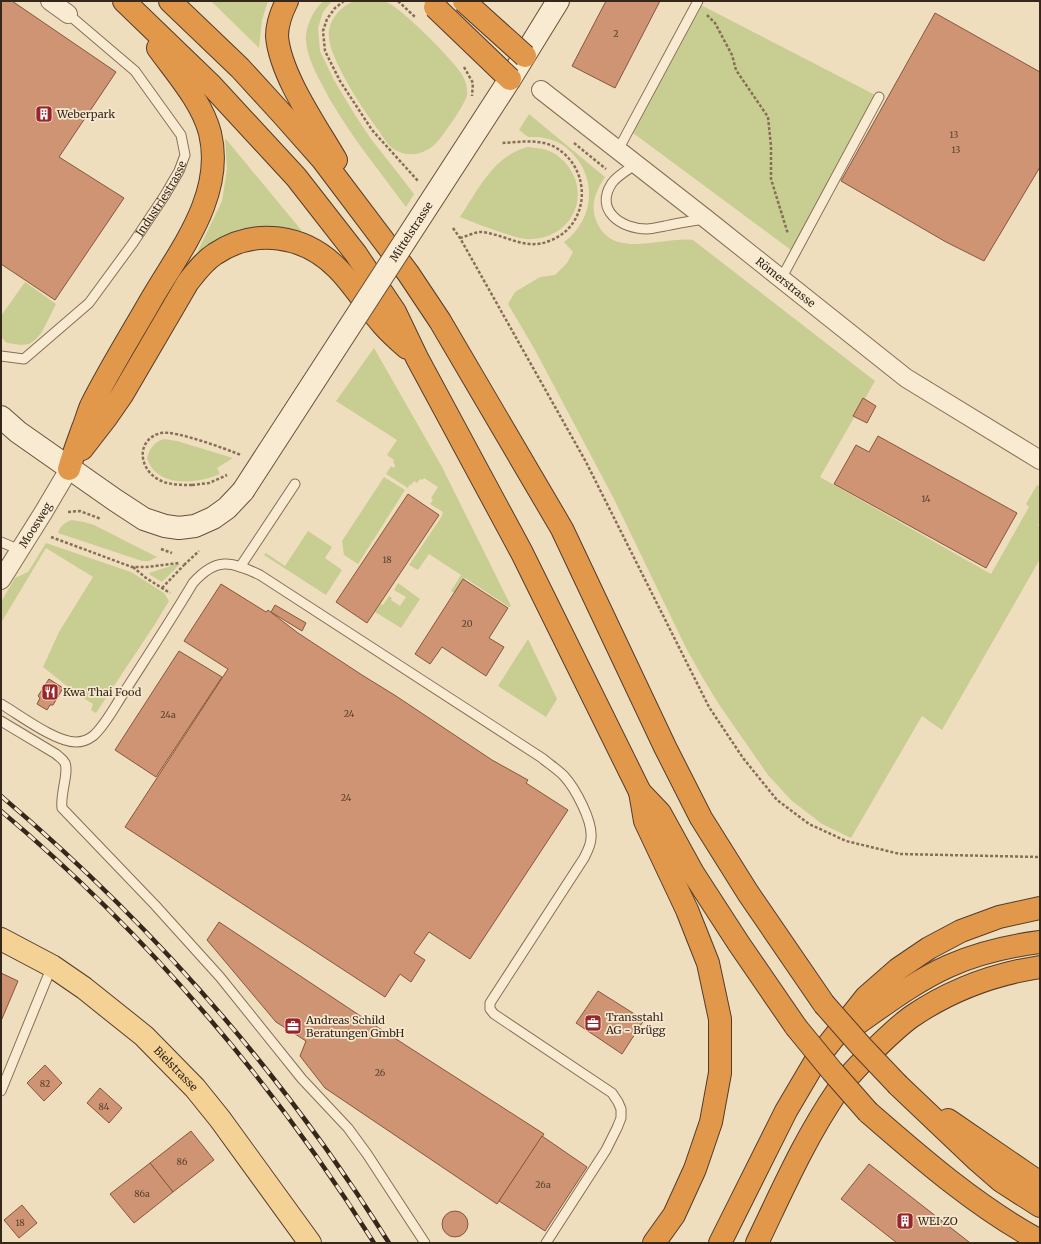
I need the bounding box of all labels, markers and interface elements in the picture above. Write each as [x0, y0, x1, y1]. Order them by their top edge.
house number: 2 [613, 28, 619, 39]
building icon: Weberpark [34, 104, 54, 124]
place label: Weberpark [56, 107, 115, 121]
house number: 13 [950, 129, 958, 140]
house number: 13 [952, 144, 960, 155]
street label: Industriestrasse [133, 159, 189, 239]
street label: Mittelstrasse [386, 199, 436, 264]
street label: Römerstrasse [753, 254, 819, 310]
house number: 14 [921, 493, 931, 504]
street label: Moosweg [16, 499, 55, 550]
house number: 18 [382, 554, 392, 565]
house number: 20 [462, 618, 473, 629]
restaurant icon: Kwa Thai Food [40, 682, 60, 702]
place label: Kwa Thai Food [63, 685, 142, 699]
house number: 24 [344, 708, 355, 719]
house number: 24a [160, 709, 176, 720]
house number: 24 [341, 792, 352, 803]
place label: Transstahl AG - Brügg [605, 1010, 666, 1037]
place label: Andreas Schild Beratungen GmbH [305, 1013, 405, 1040]
office icon: Transstahl AG - Brügg [583, 1013, 603, 1033]
office icon: Andreas Schild Beratungen GmbH [283, 1016, 303, 1036]
street label: Bielstrasse [151, 1043, 201, 1094]
house number: 26 [375, 1067, 386, 1078]
house number: 82 [40, 1078, 50, 1089]
house number: 84 [99, 1101, 110, 1112]
house number: 86 [177, 1156, 188, 1167]
house number: 26a [535, 1179, 551, 1190]
house number: 86a [134, 1188, 150, 1199]
building icon: WEI ZO [895, 1211, 915, 1231]
place label: WEI ZO [917, 1214, 958, 1228]
house number: 18 [15, 1217, 25, 1228]

